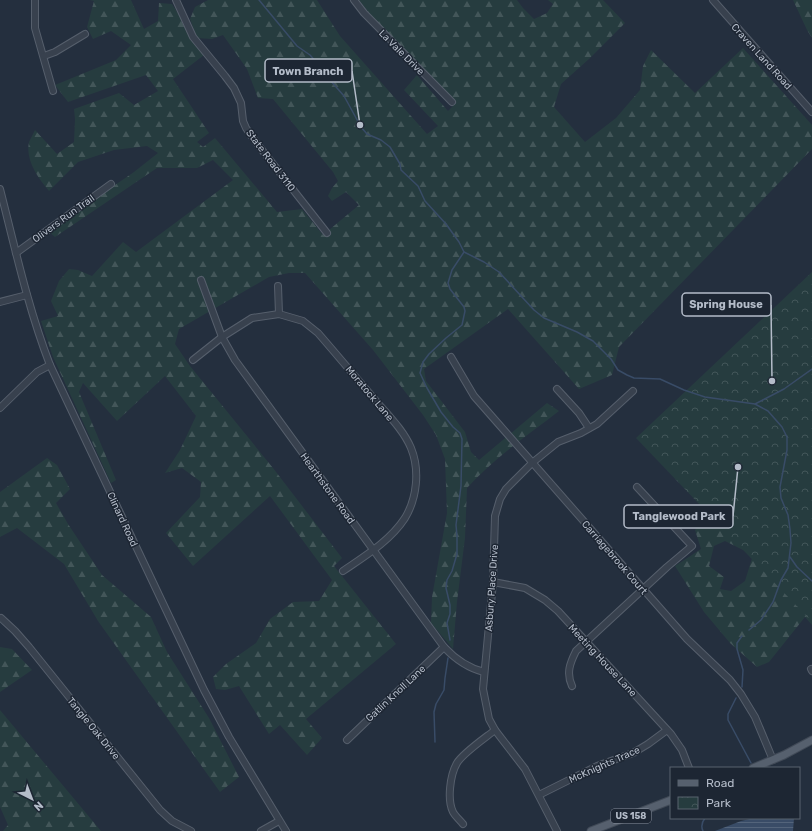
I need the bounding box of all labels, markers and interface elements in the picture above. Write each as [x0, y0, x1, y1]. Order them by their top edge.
street label: Craven Land Road [729, 21, 794, 92]
street label: La Vale Drive [376, 27, 427, 78]
callout: Town Branch [265, 59, 352, 82]
text: Town Branch [273, 65, 344, 78]
street label: State Road 3110 [243, 127, 297, 194]
street label: Olivers Run Trail [30, 192, 97, 245]
callout: Spring House [682, 293, 771, 316]
text: Spring House [689, 298, 763, 311]
street label: Moratock Lane [343, 364, 396, 424]
street label: Hearthstone Road [297, 451, 357, 526]
street label: Clinard Road [104, 490, 140, 549]
callout: Tanglewood Park [624, 505, 733, 528]
text: Tanglewood Park [633, 510, 726, 523]
street label: Carriagebrook Court [579, 518, 650, 597]
street label: Asbury Place Drive [483, 544, 501, 632]
street label: Meeting House Lane [566, 622, 639, 700]
street label: Gatlin Knoll Lane [363, 663, 428, 725]
street label: Tangle Oak Drive [64, 695, 122, 763]
street label: McKnights Trace [567, 744, 642, 786]
legend [670, 767, 800, 819]
text: Road [706, 776, 734, 790]
north arrow [12, 779, 52, 819]
text: Park [706, 796, 732, 810]
text: N [31, 799, 46, 814]
road number: US 158 [611, 809, 651, 823]

